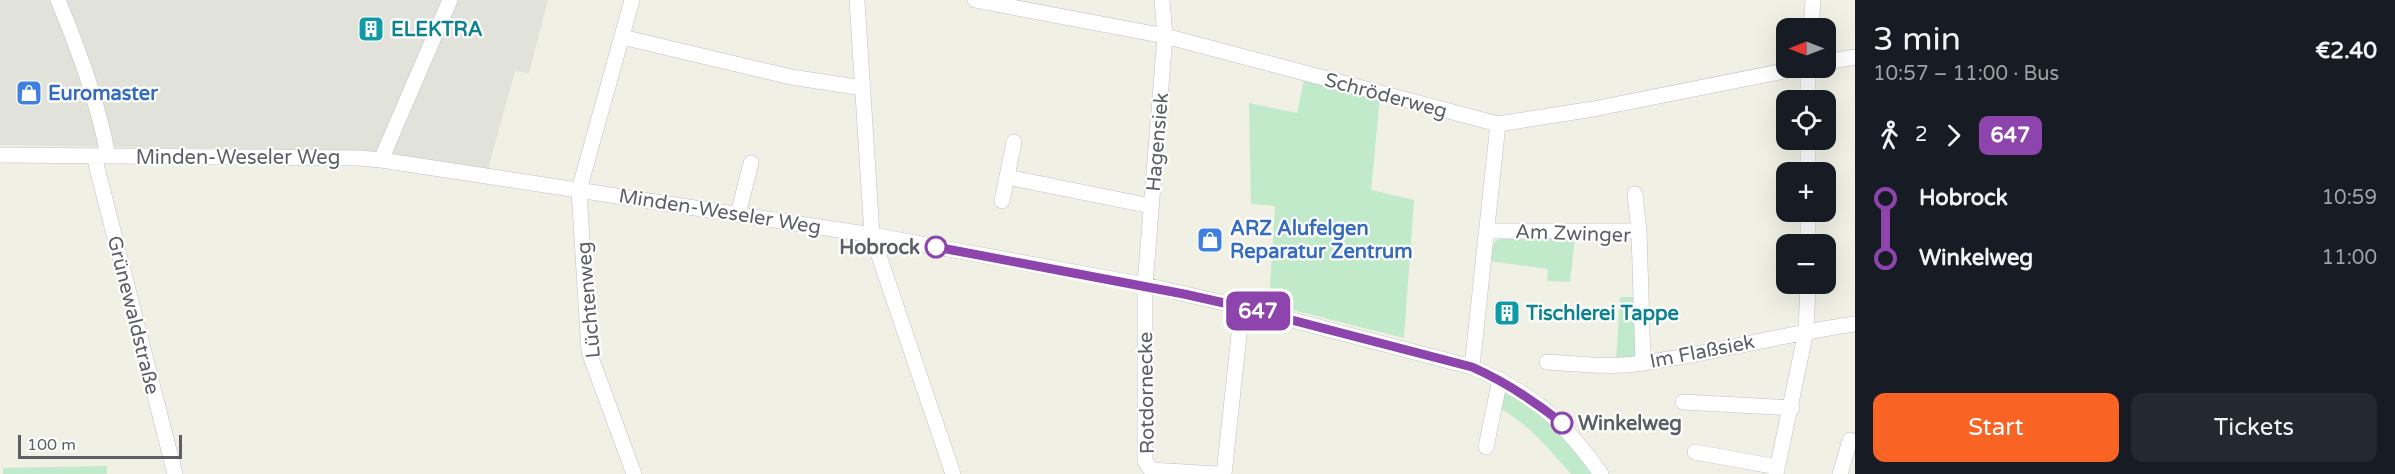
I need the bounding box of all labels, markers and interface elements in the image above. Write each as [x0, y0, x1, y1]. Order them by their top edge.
building icon: ELEKTRA [356, 14, 386, 44]
place label: ELEKTRA [391, 18, 483, 42]
north arrow [1776, 18, 1836, 78]
map controls [1776, 18, 1836, 294]
text: 3 min [1873, 20, 1961, 59]
text: €2.40 [2315, 38, 2377, 64]
text: 10:57 – 11:00 · Bus [1873, 62, 2059, 86]
street label: Schröderweg [1322, 68, 1450, 124]
shop icon: Euromaster [14, 78, 44, 108]
place label: Euromaster [48, 82, 158, 106]
button: locate [1776, 90, 1836, 150]
street label: Hagensiek [1142, 92, 1174, 193]
icon: walk [1873, 119, 1906, 152]
icon: forward [1937, 119, 1970, 152]
text: 2 [1915, 123, 1928, 147]
text: 647 [1991, 123, 2030, 148]
street label: Minden-Weseler Weg [136, 146, 340, 170]
button: + [1776, 162, 1836, 222]
street label: Minden-Weseler Weg [617, 184, 823, 240]
text: Hobrock [1919, 185, 2008, 211]
text: 10:59 [2322, 186, 2377, 210]
place label: ARZ Alufelgen Reparatur Zentrum [1230, 217, 1413, 264]
street label: Am Zwinger [1515, 220, 1632, 248]
shop icon: ARZ Alufelgen Reparatur Zentrum [1195, 225, 1225, 255]
street label: Grünewaldstraße [102, 234, 164, 397]
button: − [1776, 234, 1836, 294]
place label: Hobrock [839, 236, 920, 260]
marker: Hobrock [925, 236, 947, 258]
street label: Lüchtenweg [572, 241, 606, 359]
text: Winkelweg [1919, 245, 2033, 271]
text: 11:00 [2322, 246, 2377, 270]
line badge: 647 [1224, 292, 1292, 330]
building icon: Tischlerei Tappe [1492, 298, 1522, 328]
text: 647 [1238, 299, 1278, 324]
place label: Tischlerei Tappe [1525, 302, 1679, 326]
street label: Im Flaßsiek [1648, 330, 1757, 374]
street label: Rotdornecke [1134, 332, 1160, 454]
button: Start [1873, 393, 2119, 462]
button: Tickets [2131, 393, 2377, 462]
marker: Winkelweg [1551, 412, 1573, 434]
place label: Winkelweg [1578, 412, 1682, 436]
scale bar [18, 432, 182, 460]
text: 100 m [27, 435, 76, 455]

